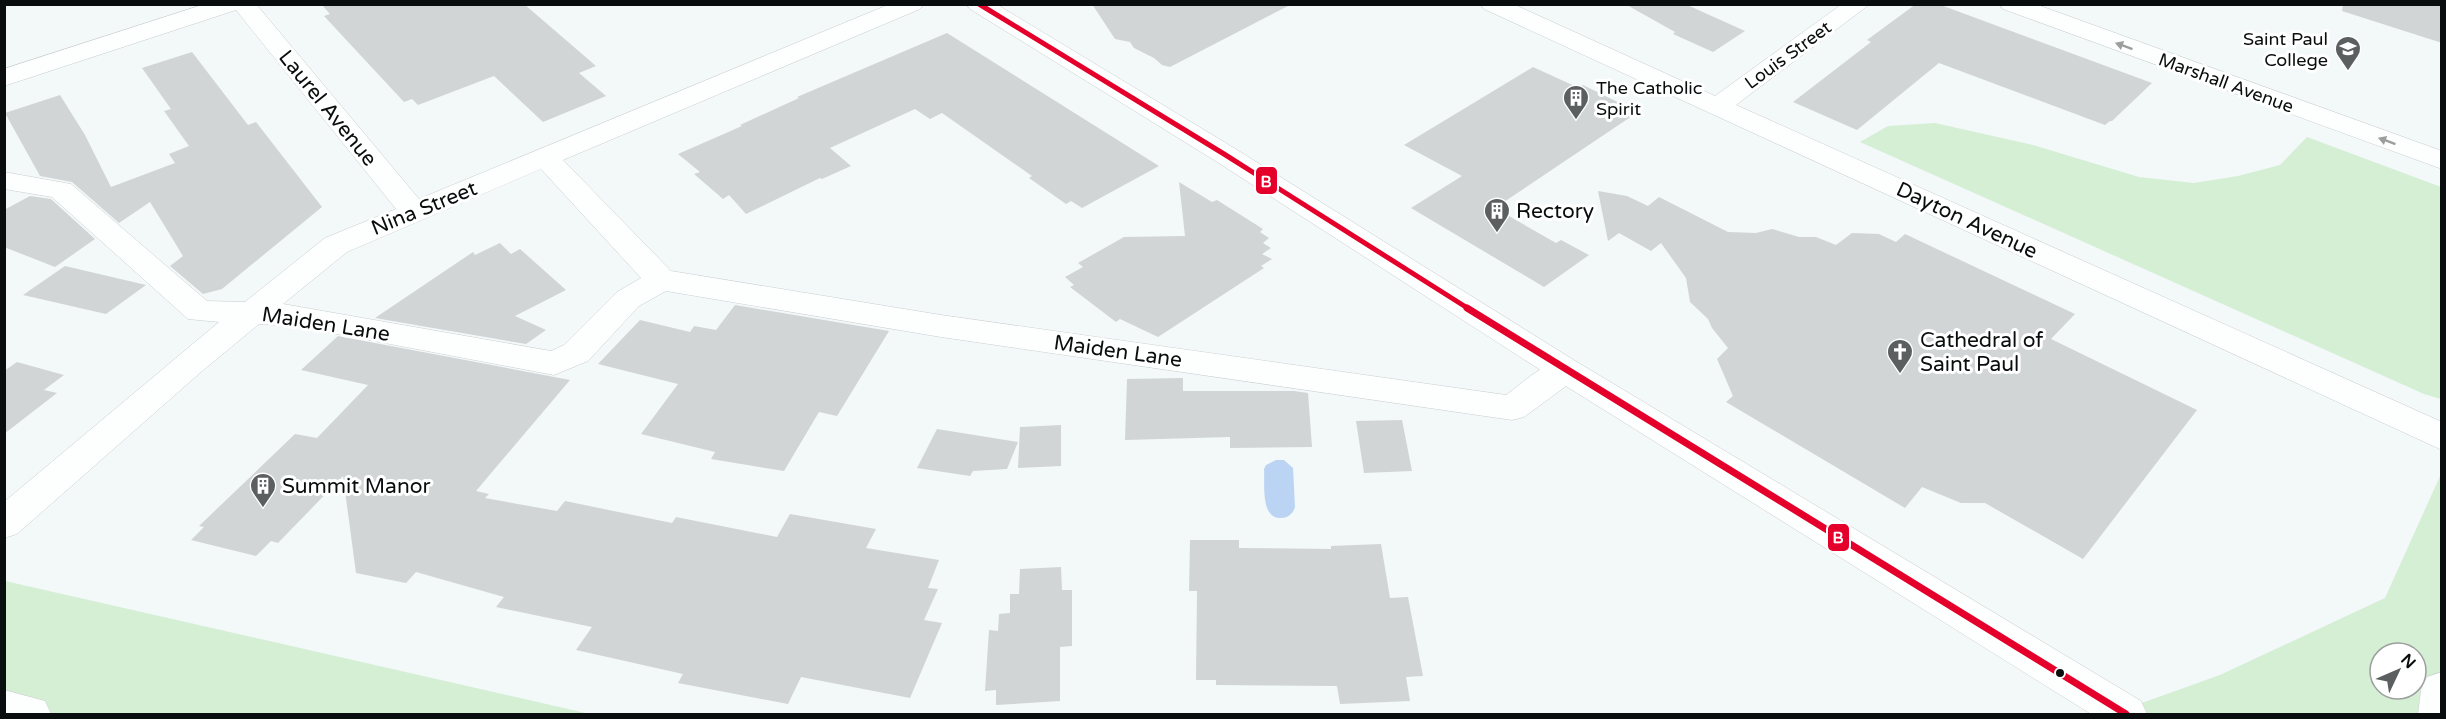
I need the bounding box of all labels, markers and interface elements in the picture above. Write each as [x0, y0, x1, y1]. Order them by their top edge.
street label: Louis Street [1740, 16, 1836, 94]
place label: Saint Paul College [2243, 28, 2328, 71]
school or university icon: Saint Paul College [2333, 34, 2363, 72]
one-way arrow [2115, 40, 2133, 50]
street label: Laurel Avenue [273, 45, 382, 171]
street label: Marshall Avenue [2155, 48, 2297, 118]
place label: The Catholic Spirit [1596, 77, 1702, 120]
building icon: The Catholic Spirit [1561, 83, 1591, 121]
one-way arrow [2377, 136, 2395, 146]
line badge: B [1255, 166, 1278, 195]
text: B [1260, 172, 1272, 192]
street label: Nina Street [368, 176, 481, 241]
street label: Dayton Avenue [1892, 177, 2041, 264]
building icon: Rectory [1482, 196, 1512, 234]
place label: Rectory [1516, 199, 1594, 224]
street label: Maiden Lane [260, 302, 392, 347]
place label: Cathedral of Saint Paul [1920, 328, 2043, 377]
street label: Maiden Lane [1052, 330, 1184, 373]
church icon: Cathedral of Saint Paul [1885, 337, 1915, 375]
building icon: Summit Manor [248, 471, 278, 509]
place label: Summit Manor [282, 474, 431, 499]
line badge: B [1827, 523, 1850, 552]
text: B [1832, 528, 1844, 548]
north arrow [2368, 641, 2428, 701]
text: N [2396, 650, 2420, 673]
unlabelled marker [2054, 667, 2066, 679]

